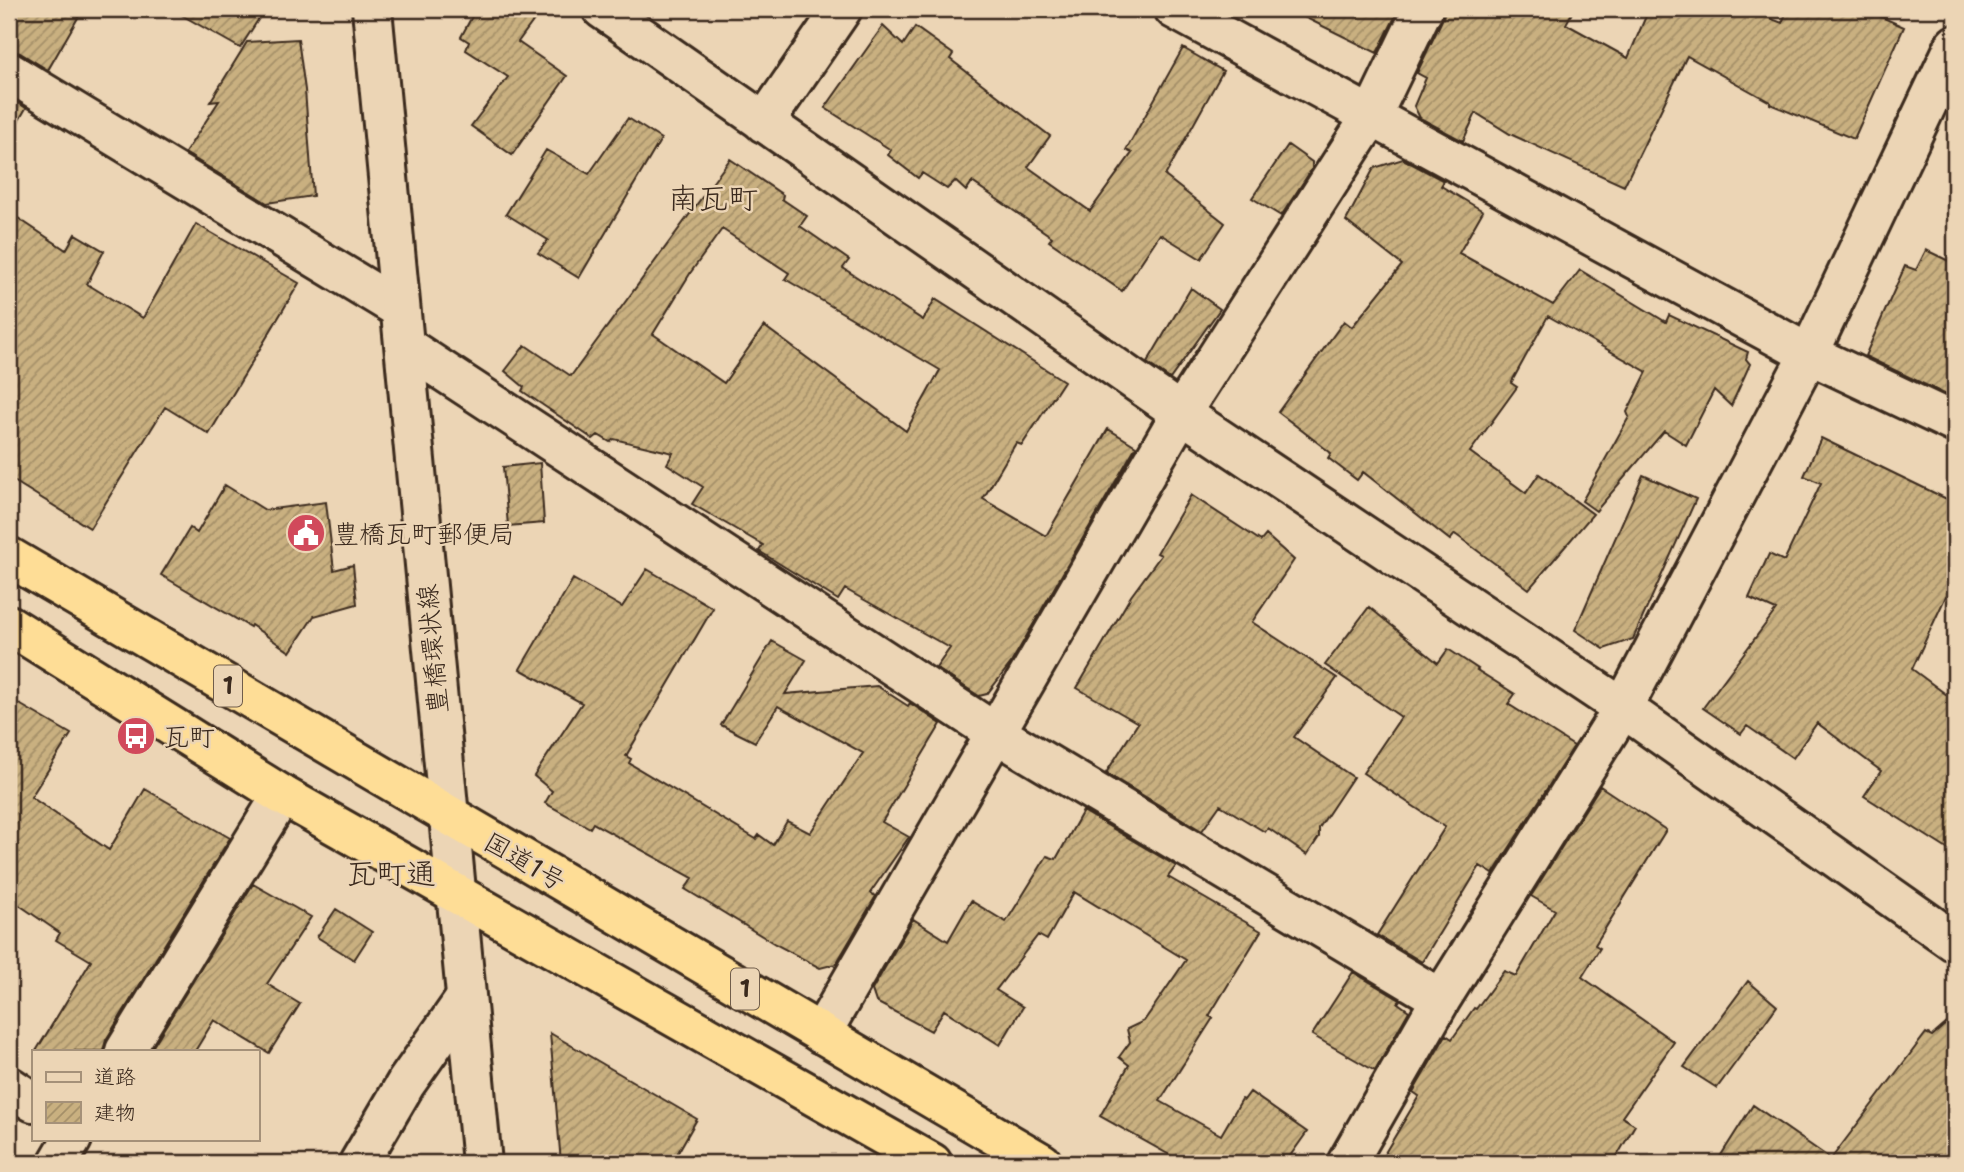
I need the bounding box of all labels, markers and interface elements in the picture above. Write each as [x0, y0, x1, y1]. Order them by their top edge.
district label: 南瓦町 [668, 178, 758, 219]
public building icon: 豊橋瓦町郵便局 [285, 512, 327, 554]
place label: 豊橋瓦町郵便局 [333, 516, 515, 551]
street label: 豊橋環状線 [409, 583, 455, 715]
road number: 1 [214, 666, 242, 706]
bus stop icon: 瓦町 [115, 715, 157, 757]
place label: 瓦町 [163, 719, 215, 754]
street label: 国道1号 [478, 824, 572, 898]
district label: 瓦町通 [346, 853, 436, 894]
road number: 1 [731, 968, 759, 1009]
legend [32, 1050, 259, 1140]
text: 道路 [94, 1063, 136, 1091]
text: 建物 [94, 1099, 136, 1127]

